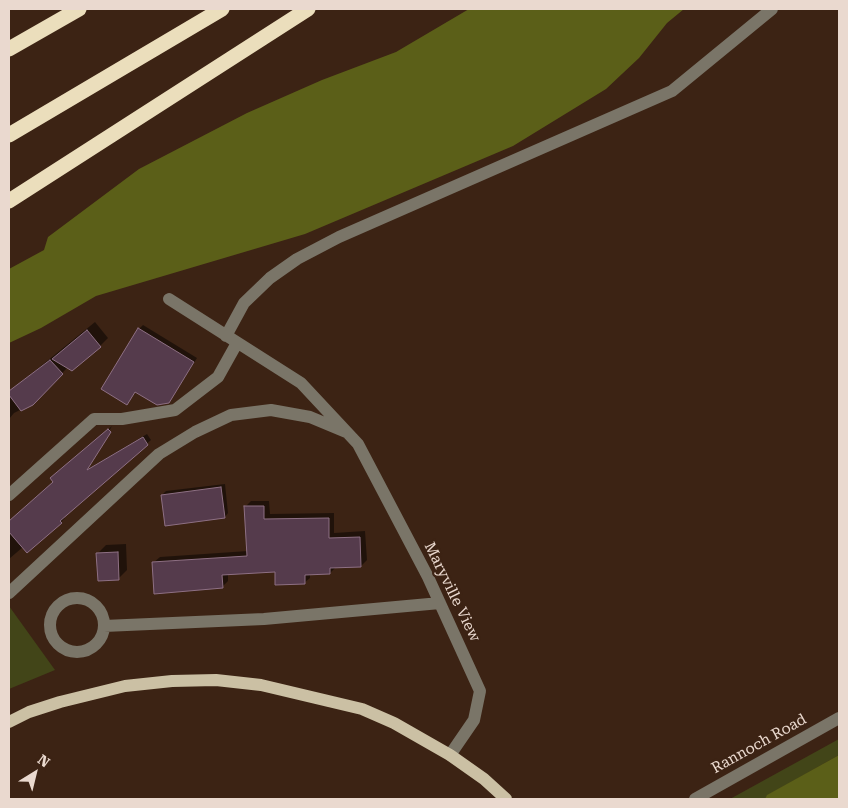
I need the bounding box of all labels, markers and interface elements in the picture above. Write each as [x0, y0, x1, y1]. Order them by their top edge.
street label: Maryville View [420, 539, 484, 645]
street label: Rannoch Road [708, 711, 810, 777]
north arrow [10, 748, 60, 798]
text: N [35, 751, 53, 771]

